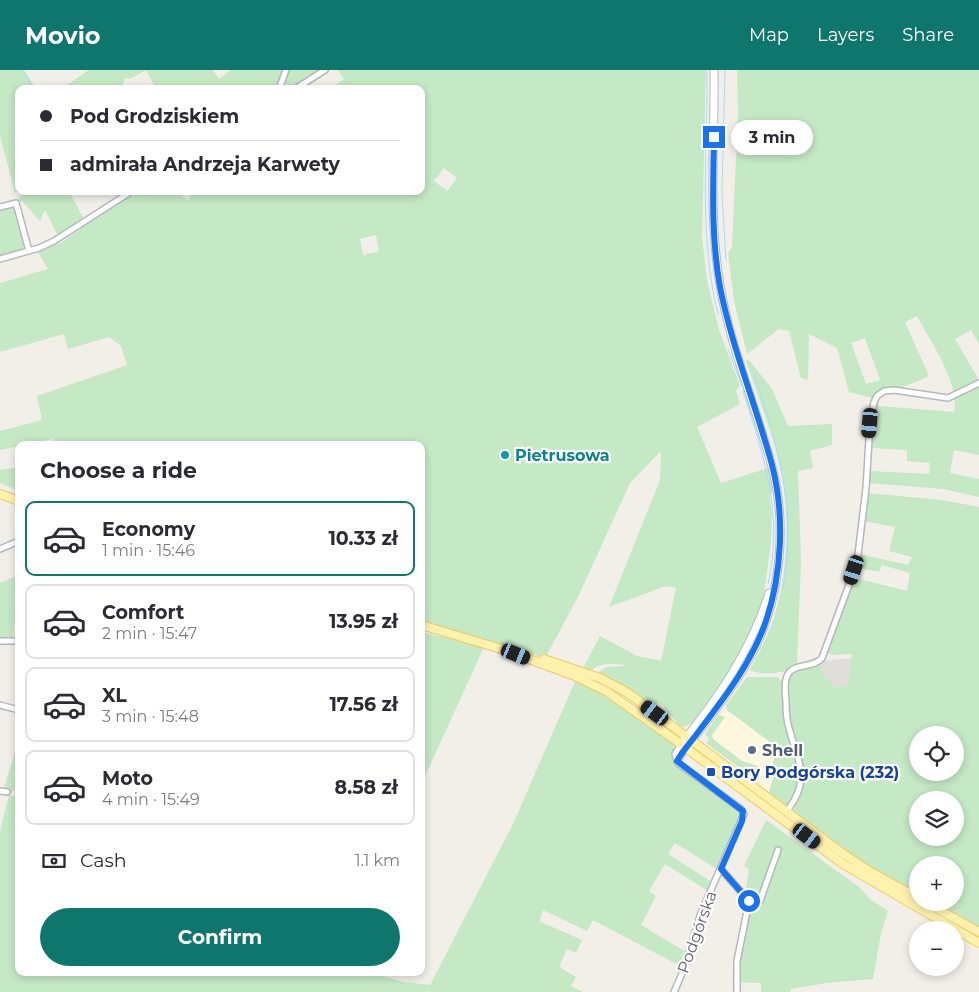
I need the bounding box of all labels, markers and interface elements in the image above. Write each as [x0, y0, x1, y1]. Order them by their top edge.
text: Movio [25, 21, 101, 50]
text: Map [749, 24, 789, 46]
text: Layers [817, 24, 874, 46]
text: Share [902, 24, 954, 46]
text: Pod Grodziskiem [70, 105, 239, 128]
callout: 3 min [732, 120, 814, 154]
route end [703, 126, 725, 148]
text: 3 min [749, 128, 795, 147]
text: admirała Andrzeja Karwety [70, 153, 340, 176]
car [861, 407, 878, 439]
place label: Pietrusowa [515, 446, 610, 465]
marker: Pietrusowa [499, 449, 511, 461]
text: Choose a ride [40, 457, 197, 484]
icon: car [42, 516, 87, 561]
text: Economy [102, 518, 195, 541]
text: 10.33 zł [328, 527, 398, 550]
text: 1 min · 15:46 [102, 541, 195, 560]
car [842, 553, 865, 587]
icon: car [42, 599, 87, 644]
text: Comfort [102, 601, 184, 624]
text: 13.95 zł [329, 610, 398, 633]
text: 2 min · 15:47 [102, 624, 197, 643]
car [499, 641, 532, 667]
icon: car [42, 682, 87, 727]
text: XL [102, 684, 127, 707]
text: 17.56 zł [329, 693, 398, 716]
car [638, 698, 671, 728]
text: 3 min · 15:48 [102, 707, 199, 726]
map controls [909, 726, 964, 976]
button: locate [909, 726, 964, 781]
place label: Shell [762, 741, 803, 760]
marker: Shell [746, 744, 758, 756]
place label: Bory Podgórska (232) [721, 763, 899, 782]
icon: car [42, 765, 87, 810]
marker: Bory Podgórska (232) [705, 766, 717, 778]
text: Moto [102, 767, 153, 790]
text: 8.58 zł [335, 776, 398, 799]
text: 4 min · 15:49 [102, 790, 200, 809]
button: layers [909, 791, 964, 846]
car [790, 821, 823, 851]
icon: cash [40, 847, 68, 875]
text: Cash [80, 849, 127, 872]
text: 1.1 km [355, 851, 400, 870]
button: + [909, 856, 964, 911]
street label: Podgórska [673, 888, 721, 976]
route start [738, 890, 760, 912]
button: Confirm [40, 908, 400, 966]
button: − [909, 921, 964, 976]

